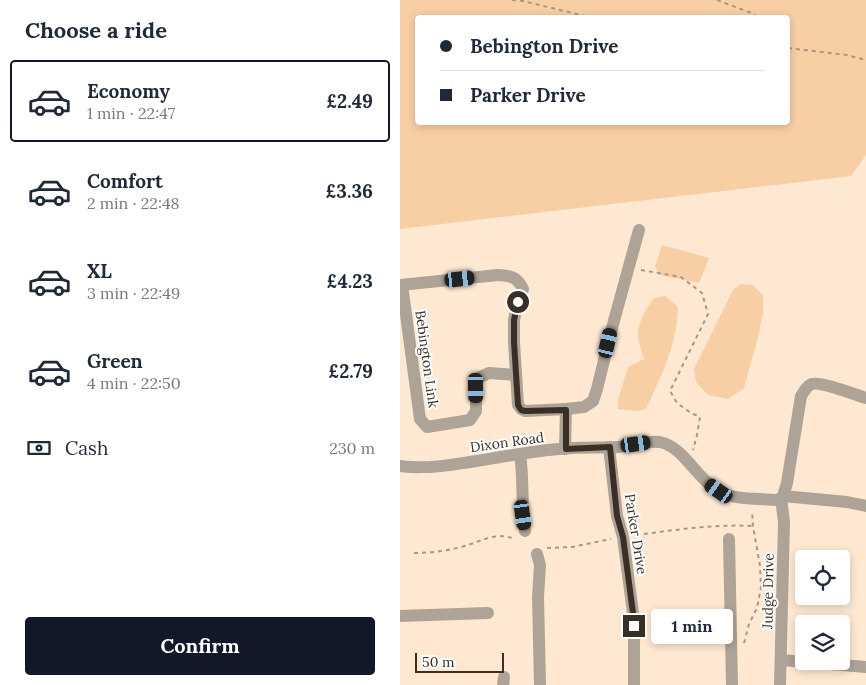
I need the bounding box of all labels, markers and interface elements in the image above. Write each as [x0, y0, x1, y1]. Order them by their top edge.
text: Choose a ride [25, 16, 167, 44]
text: Bebington Drive [470, 34, 618, 58]
icon: car [27, 79, 72, 124]
text: Economy [87, 79, 170, 103]
text: Parker Drive [470, 83, 586, 107]
text: £2.49 [326, 89, 373, 113]
text: 1 min · 22:47 [87, 103, 175, 123]
icon: car [27, 169, 72, 214]
text: Comfort [87, 169, 163, 193]
text: £3.36 [325, 179, 373, 203]
text: 2 min · 22:48 [87, 193, 180, 213]
icon: car [27, 259, 72, 304]
text: XL [87, 259, 112, 283]
text: £4.23 [327, 269, 373, 293]
car [444, 270, 475, 288]
text: 3 min · 22:49 [87, 283, 180, 303]
route start [507, 291, 529, 313]
street label: Bebington Link [411, 309, 443, 409]
car [597, 327, 618, 359]
icon: car [27, 349, 72, 394]
text: Green [87, 349, 143, 373]
text: £2.79 [328, 359, 373, 383]
text: 4 min · 22:50 [87, 373, 181, 393]
car [468, 373, 483, 403]
street label: Dixon Road [469, 428, 545, 456]
icon: cash [25, 434, 53, 462]
car [620, 434, 651, 454]
text: Cash [65, 436, 108, 460]
text: 230 m [329, 438, 375, 458]
car [702, 476, 735, 506]
street label: Parker Drive [621, 492, 651, 576]
car [513, 499, 532, 531]
map controls [795, 550, 850, 670]
button: locate [795, 550, 850, 605]
street label: Judge Drive [758, 552, 778, 630]
callout: 1 min [652, 608, 734, 644]
route end [623, 615, 645, 637]
button: layers [795, 615, 850, 670]
text: 1 min [672, 616, 712, 636]
button: Confirm [25, 617, 375, 675]
scale bar [415, 650, 504, 673]
text: 50 m [422, 653, 455, 671]

